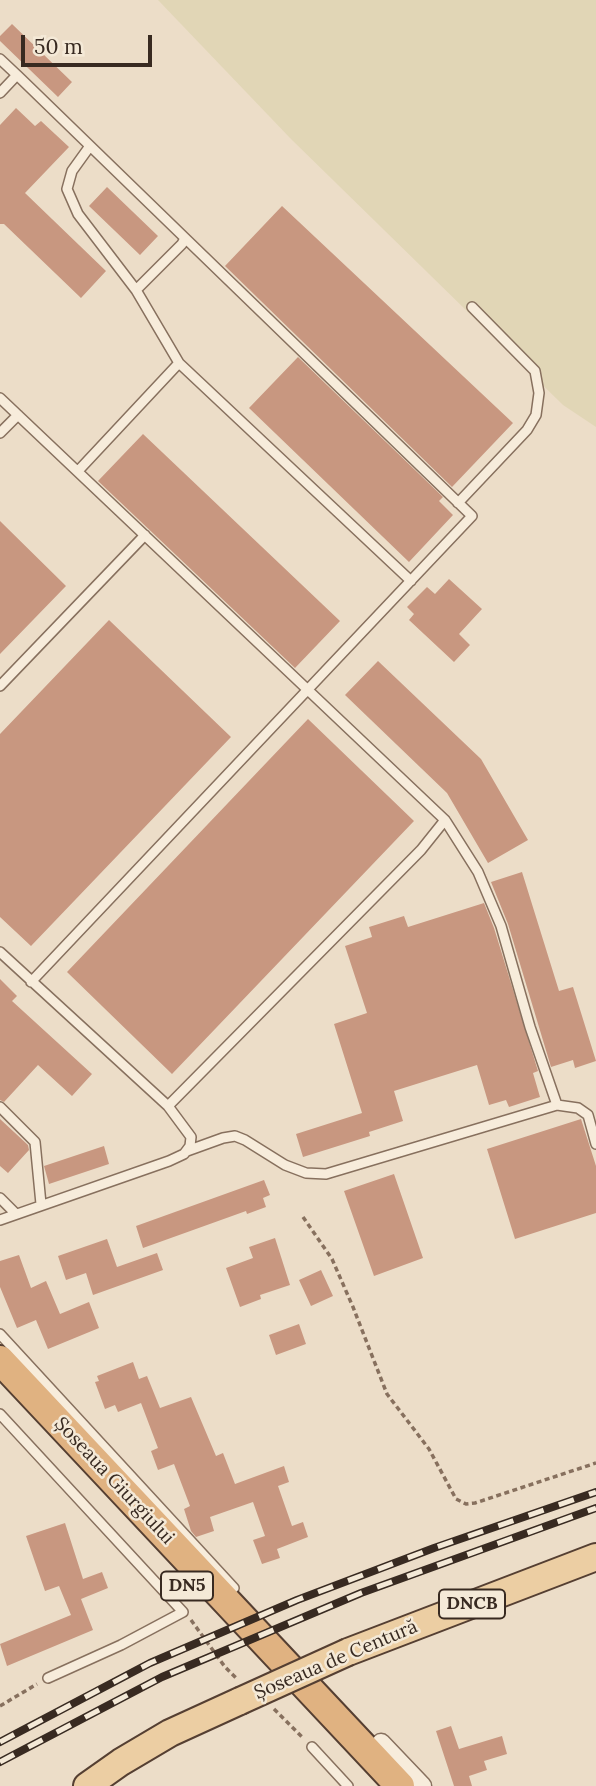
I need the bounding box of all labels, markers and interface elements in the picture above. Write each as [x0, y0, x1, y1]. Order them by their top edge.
scale bar [24, 21, 156, 65]
text: 50 m [34, 33, 83, 60]
street label: Șoseaua Giurgiului [49, 1413, 179, 1549]
road number: DN5 [161, 1572, 213, 1601]
road number: DNCB [439, 1590, 505, 1618]
street label: Șoseaua de Centură [251, 1615, 421, 1705]

